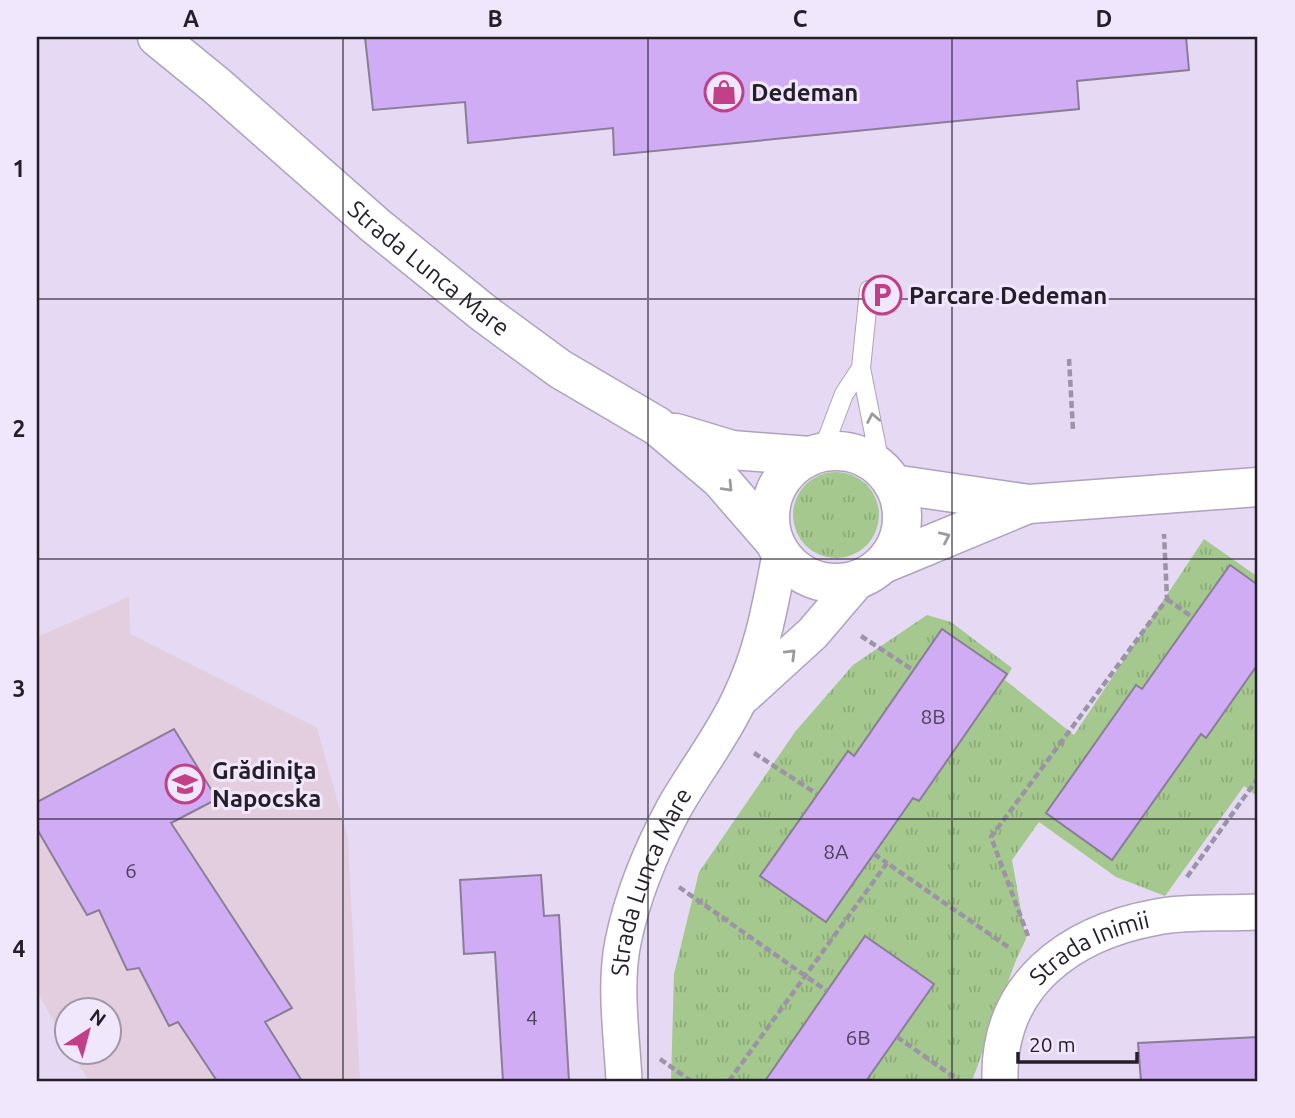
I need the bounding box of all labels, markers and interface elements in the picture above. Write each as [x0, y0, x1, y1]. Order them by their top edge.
text: A [183, 6, 199, 31]
text: B [487, 6, 503, 31]
text: C [793, 6, 808, 31]
text: D [1096, 6, 1112, 31]
shop icon: Dedeman [703, 71, 745, 113]
place label: Dedeman [751, 79, 858, 106]
text: 1 [13, 156, 25, 181]
street label: Strada Lunca Mare [343, 195, 515, 341]
parking icon: Parcare Dedeman [861, 274, 903, 316]
place label: Parcare Dedeman [909, 282, 1107, 309]
one-way arrow [866, 412, 881, 424]
text: 2 [13, 416, 25, 441]
one-way arrow [719, 478, 732, 491]
one-way arrow [938, 531, 950, 545]
one-way arrow [783, 650, 796, 663]
text: 3 [13, 676, 25, 701]
house number: 8B [920, 704, 946, 728]
place label: Grădiniţa Napocska [212, 757, 321, 812]
school or university icon: Grădiniţa Napocska [164, 763, 206, 805]
street label: Strada Lunca Mare [606, 783, 697, 977]
house number: 8A [823, 839, 849, 863]
house number: 6 [125, 858, 137, 882]
street label: Strada Inimii [1023, 905, 1152, 990]
text: 4 [13, 936, 26, 961]
north arrow [52, 996, 122, 1066]
text: N [86, 1004, 110, 1030]
house number: 4 [526, 1005, 538, 1029]
scale bar [1018, 1020, 1138, 1064]
house number: 6B [845, 1025, 871, 1049]
text: 20 m [1029, 1032, 1076, 1056]

